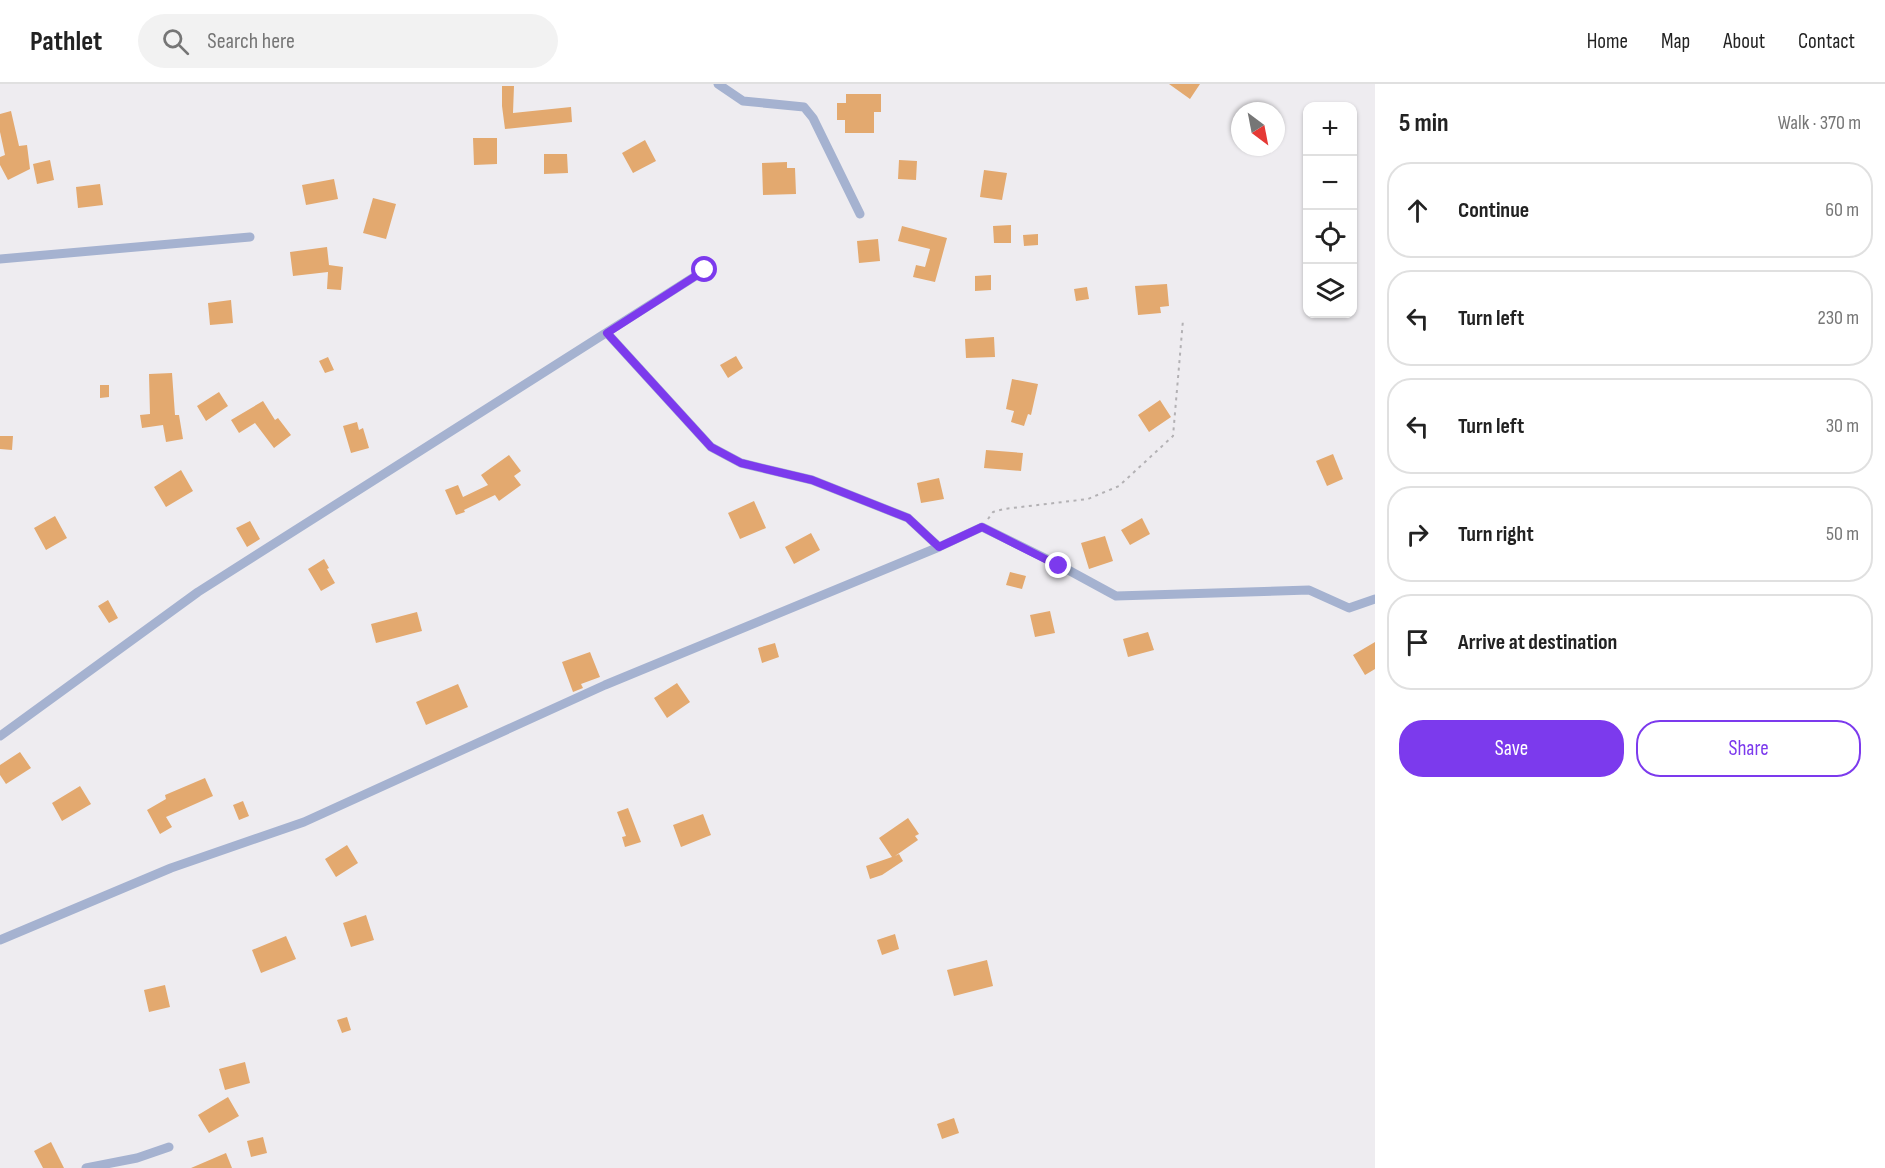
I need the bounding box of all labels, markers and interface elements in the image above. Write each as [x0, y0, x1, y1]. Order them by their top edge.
search box [138, 14, 558, 68]
text: Pathlet [30, 25, 102, 58]
icon: search [159, 25, 192, 58]
text: Search here [207, 28, 295, 55]
text: Home [1587, 29, 1628, 54]
text: Map [1661, 29, 1690, 54]
text: About [1723, 29, 1765, 54]
text: Contact [1798, 29, 1855, 54]
north arrow [1231, 102, 1285, 156]
map controls [1303, 102, 1357, 318]
button: + [1303, 102, 1357, 156]
text: 5 min [1399, 108, 1449, 139]
text: Walk · 370 m [1778, 111, 1861, 135]
button: − [1303, 156, 1357, 210]
icon: ahead [1401, 194, 1434, 227]
text: Continue [1458, 197, 1529, 224]
text: 60 m [1825, 198, 1859, 222]
button: locate [1303, 210, 1357, 264]
route start [691, 256, 717, 282]
button: layers [1303, 264, 1357, 318]
icon: left [1401, 302, 1434, 335]
text: Turn left [1458, 305, 1524, 332]
text: 230 m [1817, 306, 1859, 330]
icon: left [1401, 410, 1434, 443]
text: Turn left [1458, 413, 1524, 440]
text: 30 m [1826, 414, 1859, 438]
icon: right [1401, 518, 1434, 551]
text: Turn right [1458, 521, 1534, 548]
text: 50 m [1826, 522, 1859, 546]
route end [1045, 552, 1071, 578]
icon: arrive [1401, 626, 1434, 659]
text: Arrive at destination [1458, 629, 1617, 656]
button: Save [1399, 720, 1624, 777]
button: Share [1636, 720, 1861, 777]

